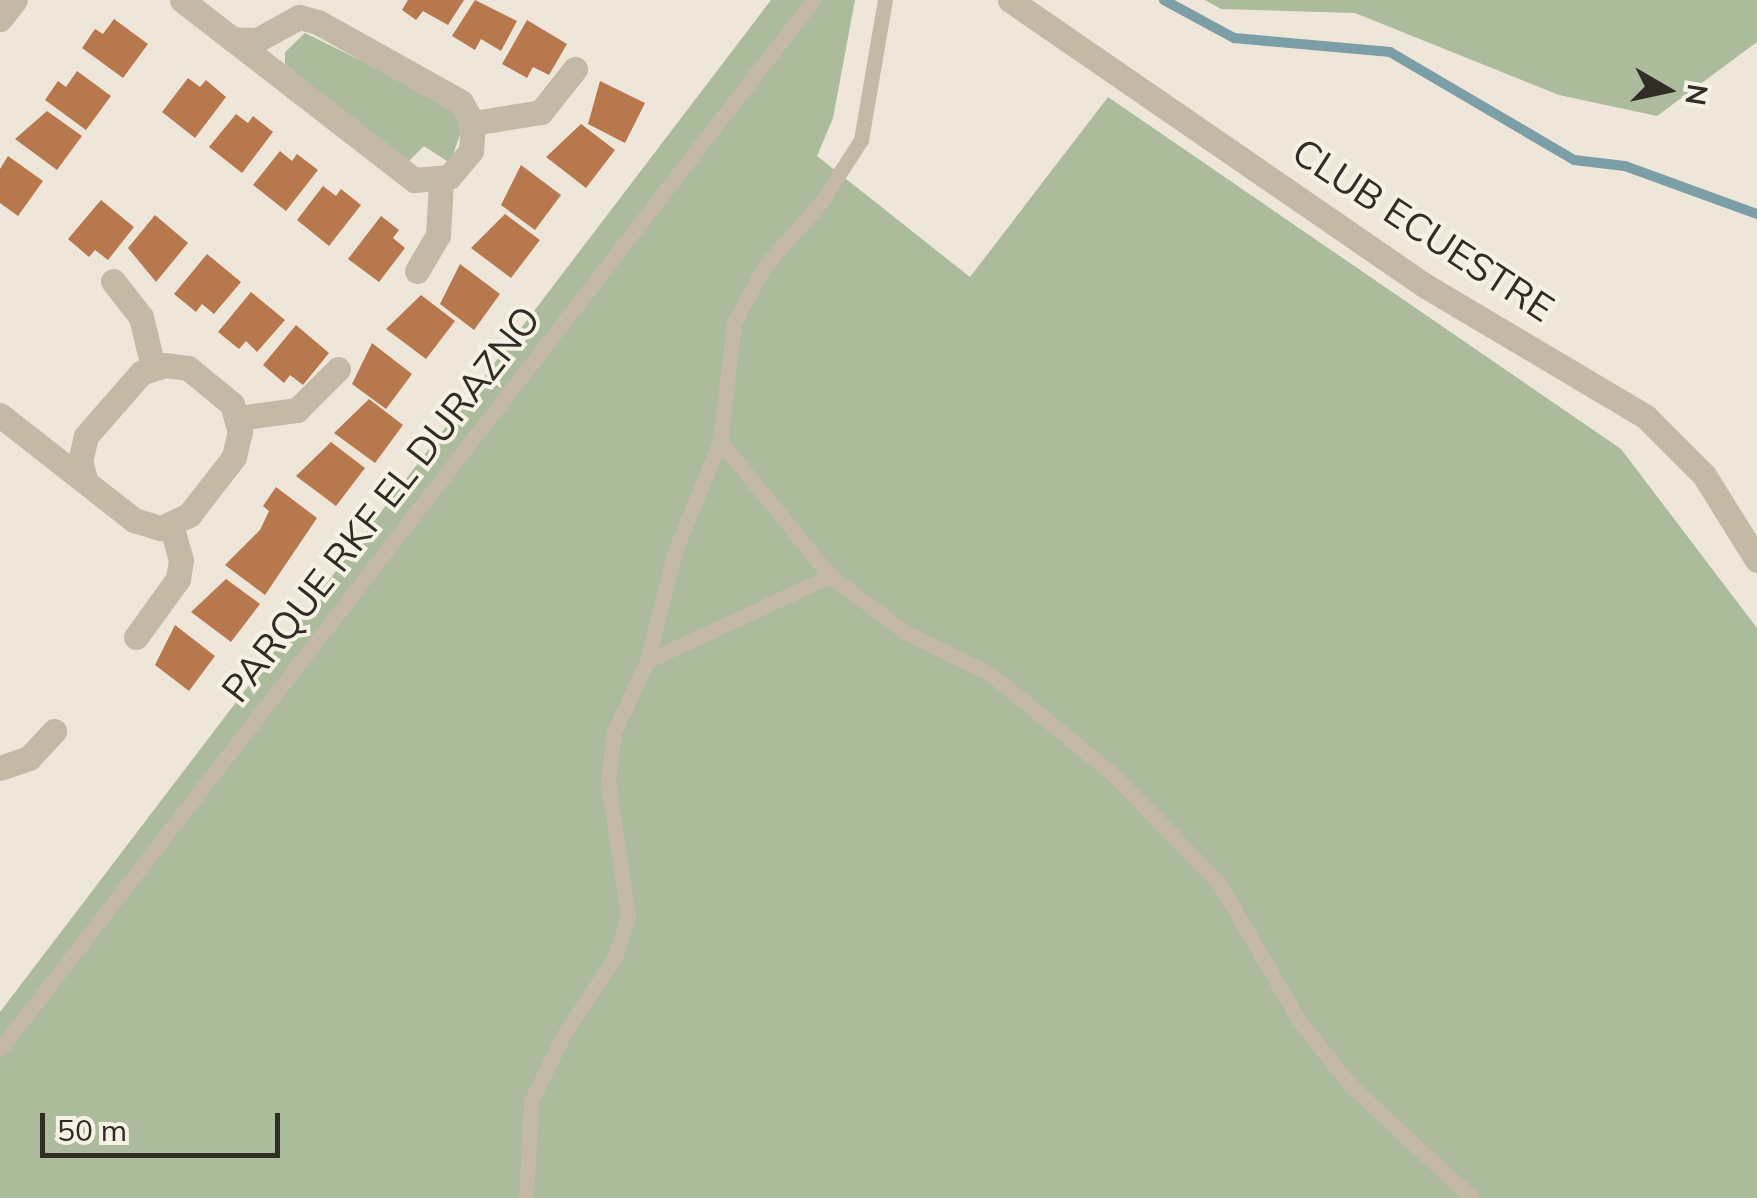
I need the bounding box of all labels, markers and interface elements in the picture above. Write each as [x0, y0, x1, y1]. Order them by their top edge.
north arrow [1617, 40, 1717, 140]
text: N [1678, 82, 1716, 108]
street label: CLUB ECUESTRE [1284, 129, 1562, 331]
street label: PARQUE RKF EL DURAZNO [212, 297, 550, 711]
scale bar [45, 1093, 285, 1155]
text: 50 m [57, 1111, 127, 1149]

